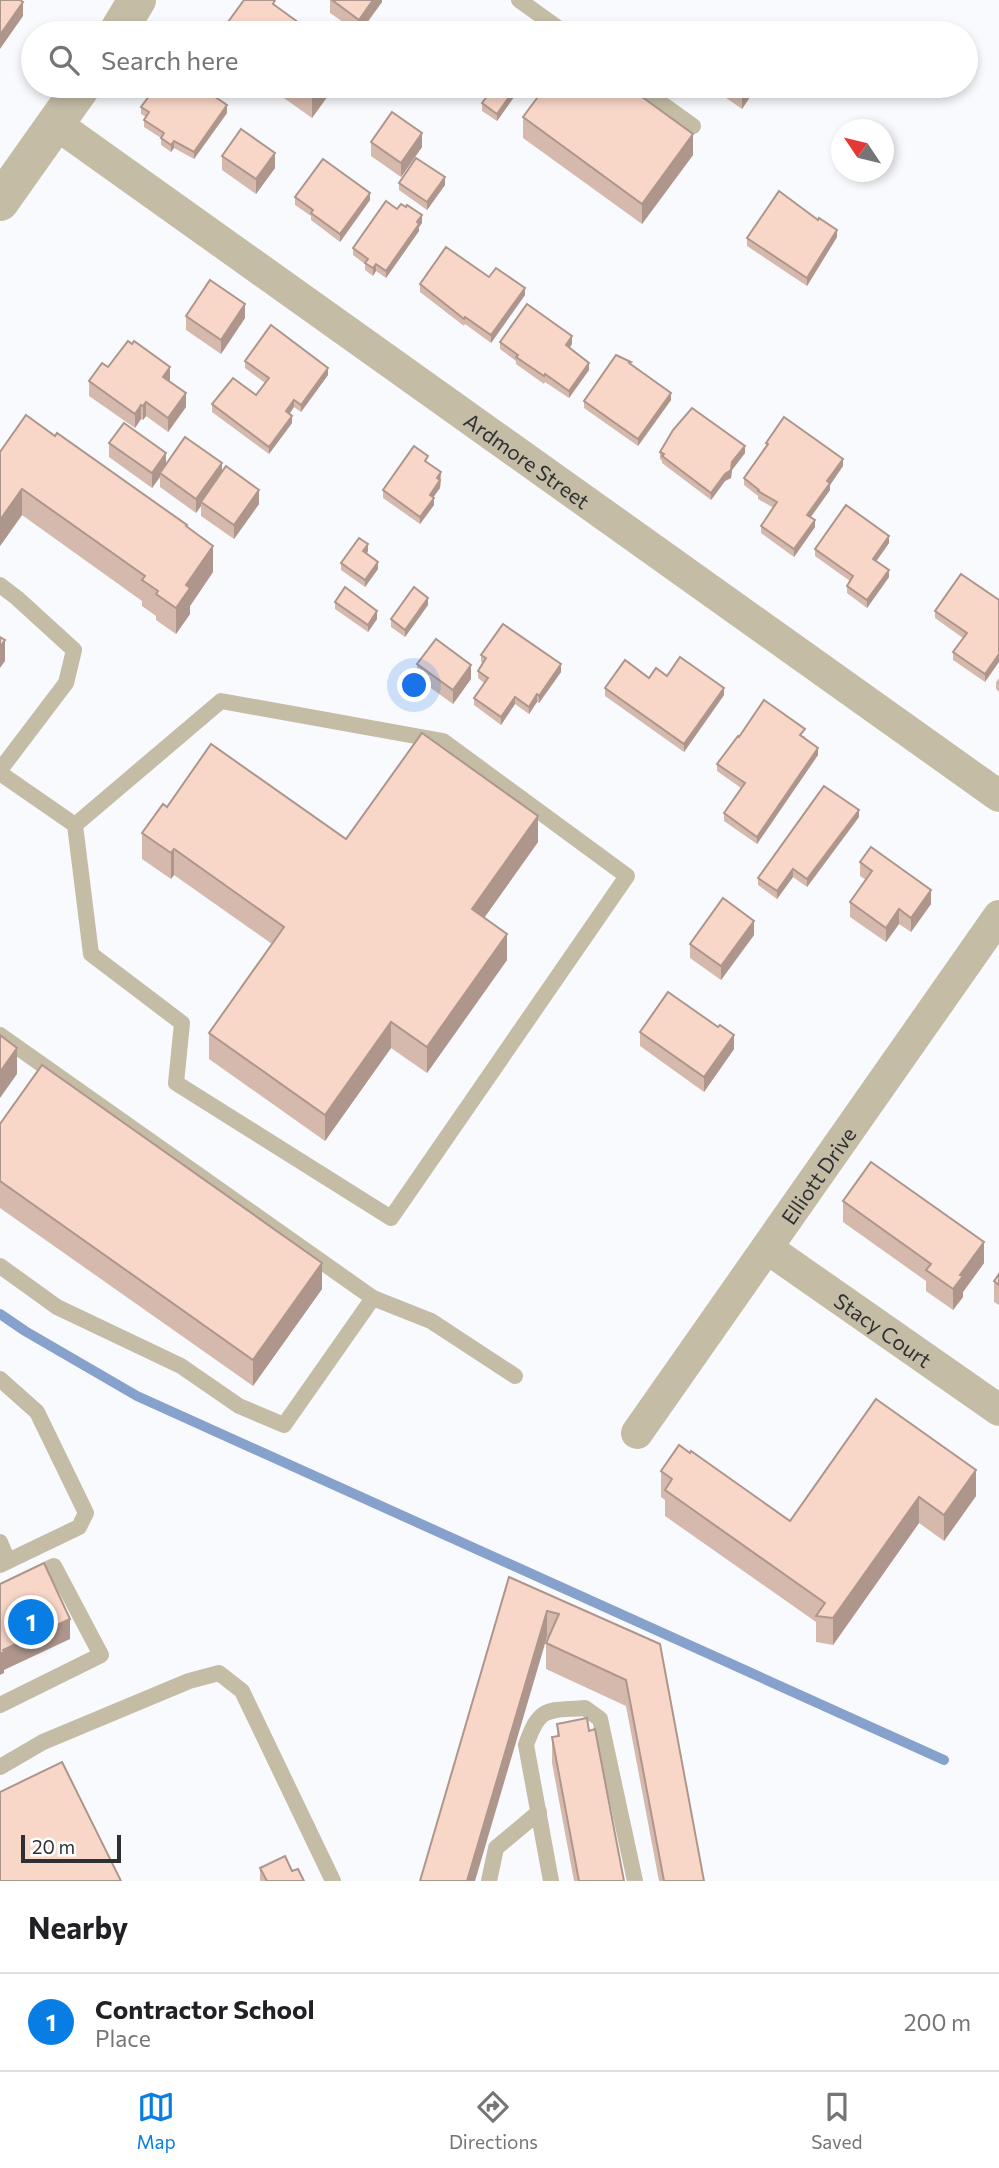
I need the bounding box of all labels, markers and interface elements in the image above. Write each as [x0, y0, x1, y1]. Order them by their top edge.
search box [21, 21, 978, 98]
icon: search [45, 41, 83, 79]
text: Search here [101, 44, 239, 75]
north arrow [831, 119, 894, 182]
street label: Ardmore Street [460, 407, 595, 513]
your location [397, 668, 431, 702]
street label: Elliott Drive [775, 1122, 860, 1228]
street label: Stacy Court [830, 1287, 937, 1372]
pin: 1 [8, 1596, 54, 1648]
scale bar [21, 1832, 121, 1864]
text: 20 m [32, 1835, 75, 1858]
text: Nearby [28, 1908, 128, 1945]
text: Contractor School [95, 1993, 315, 2024]
text: 1 [46, 2008, 56, 2036]
text: 200 m [904, 2008, 971, 2036]
text: Place [95, 2024, 151, 2052]
tab: Map [137, 2088, 176, 2153]
tab: Directions [449, 2088, 538, 2153]
tab: Saved [811, 2088, 862, 2153]

